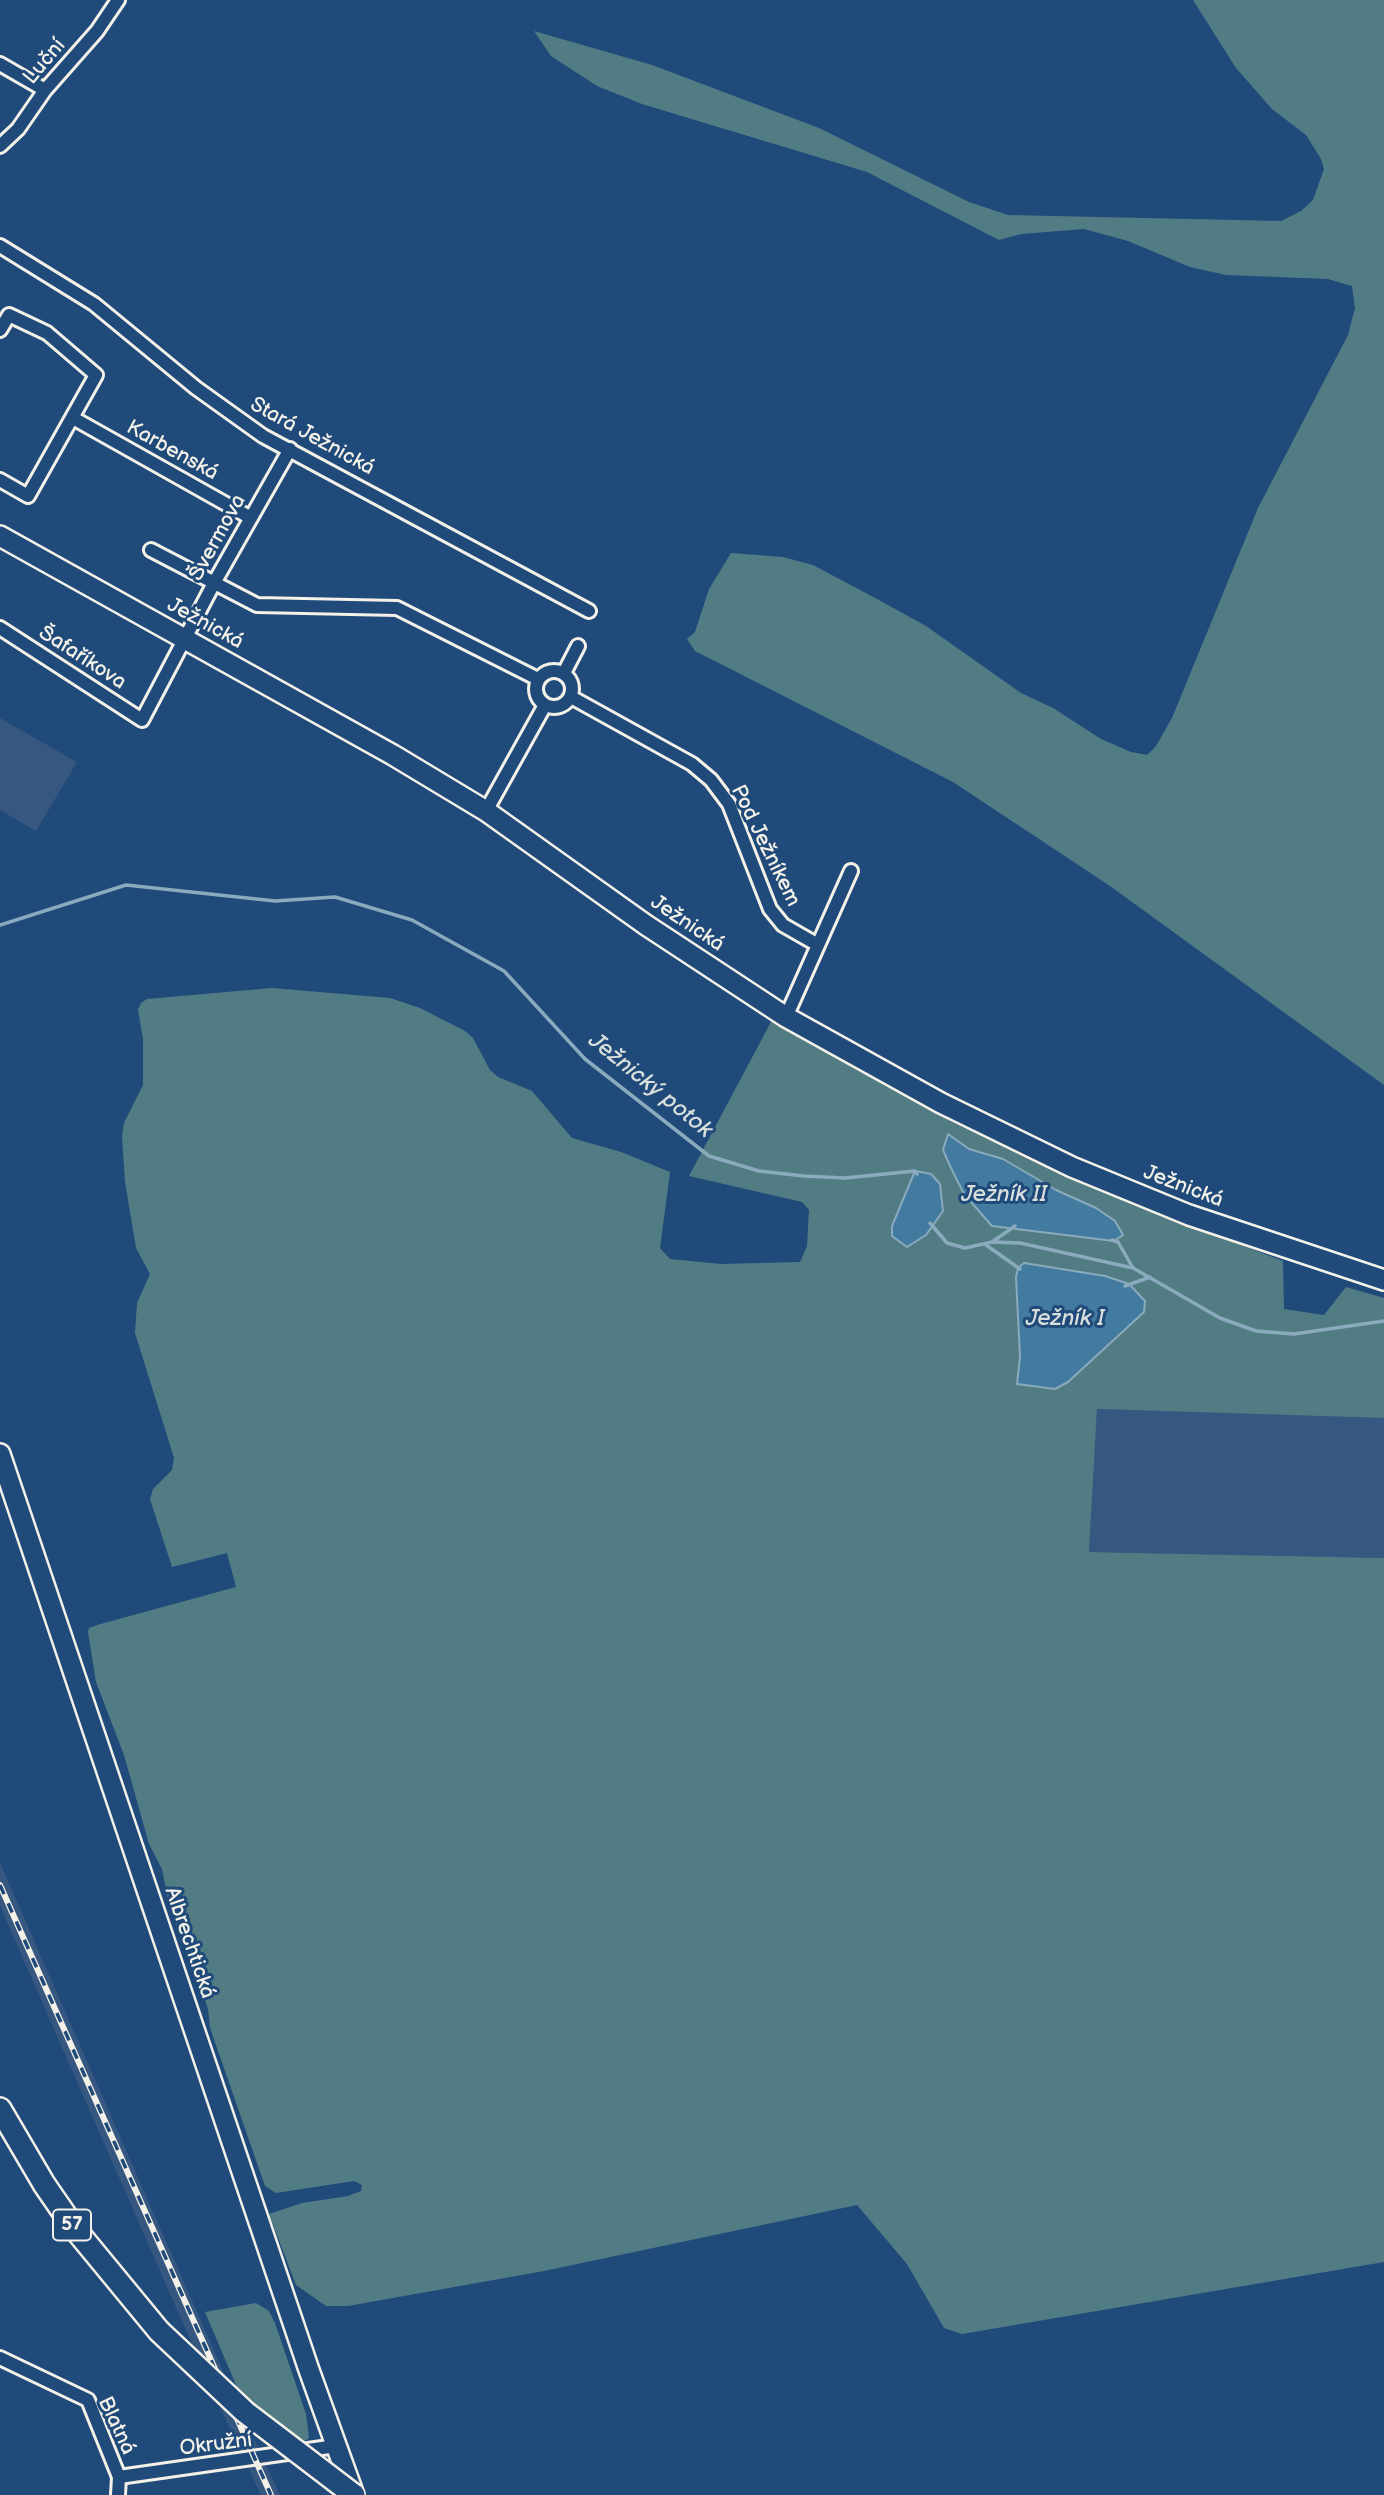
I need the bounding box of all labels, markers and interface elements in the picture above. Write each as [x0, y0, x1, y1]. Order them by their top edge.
street label: Luční [19, 34, 71, 90]
street label: Stará Ježnická [245, 392, 379, 482]
street label: Karbenská [122, 415, 222, 487]
street label: Švermova [184, 490, 252, 586]
street label: Ježnická [162, 593, 248, 655]
street label: Šafaříkova [34, 620, 130, 696]
street label: Pod Ježníkem [725, 781, 805, 911]
street label: Ježnická [645, 890, 729, 958]
water label: Ježnický potok [582, 1027, 718, 1145]
street label: Ježnická [1140, 1160, 1226, 1214]
water label: Ježník II [961, 1181, 1047, 1209]
water label: Ježník I [1026, 1305, 1104, 1333]
street label: Albrechtická [158, 1884, 220, 2002]
road number: 57 [53, 2210, 91, 2240]
street label: Blatná [92, 2393, 140, 2459]
street label: Okružní [178, 2428, 254, 2462]

